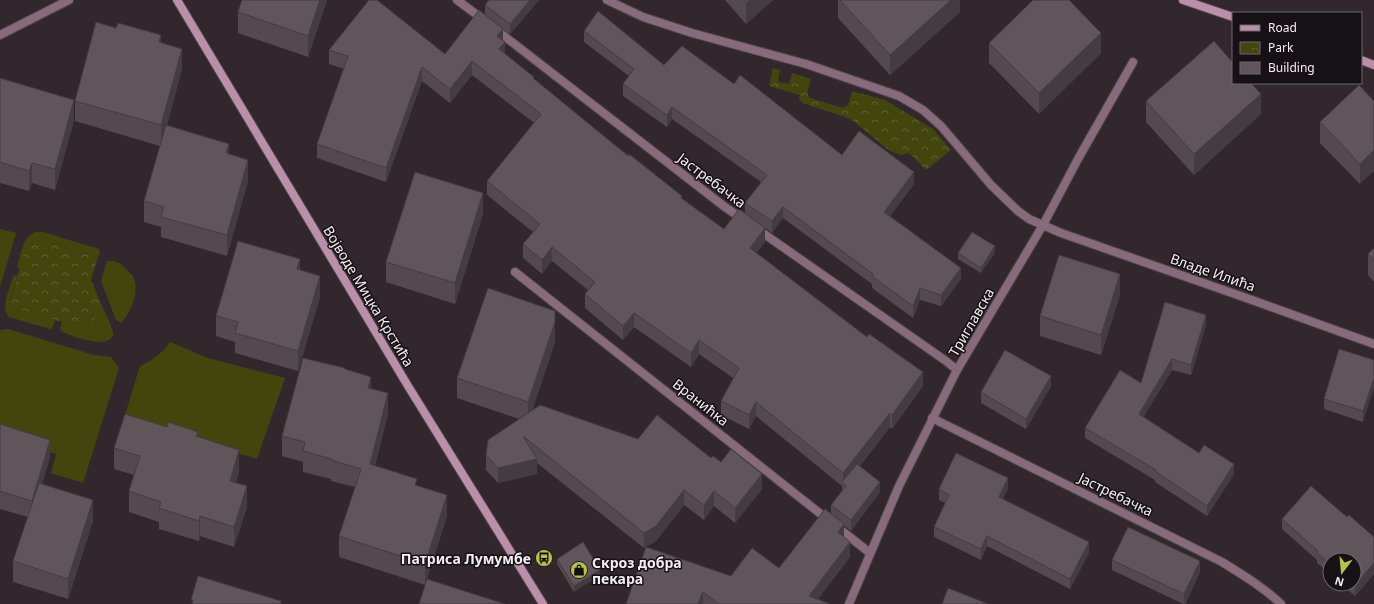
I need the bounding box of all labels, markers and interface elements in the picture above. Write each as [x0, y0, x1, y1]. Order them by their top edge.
legend [1232, 12, 1362, 84]
text: Road [1268, 19, 1297, 36]
text: Park [1268, 39, 1294, 56]
text: Building [1268, 59, 1315, 76]
street label: Јастребачка [673, 147, 750, 212]
street label: Војводе Мицка Крстића [319, 222, 419, 370]
street label: Владе Илића [1168, 249, 1258, 295]
street label: Триглавска [944, 284, 998, 360]
street label: Вранићка [669, 374, 733, 430]
street label: Јастребачка [1074, 467, 1156, 520]
bus stop icon: Патриса Лумумбе [534, 548, 554, 568]
place label: Патриса Лумумбе [401, 549, 531, 568]
north arrow [1322, 552, 1362, 592]
place label: Скроз добра пекара [592, 553, 682, 588]
shop icon: Скроз добра пекара [569, 560, 589, 580]
text: N [1333, 574, 1345, 591]

